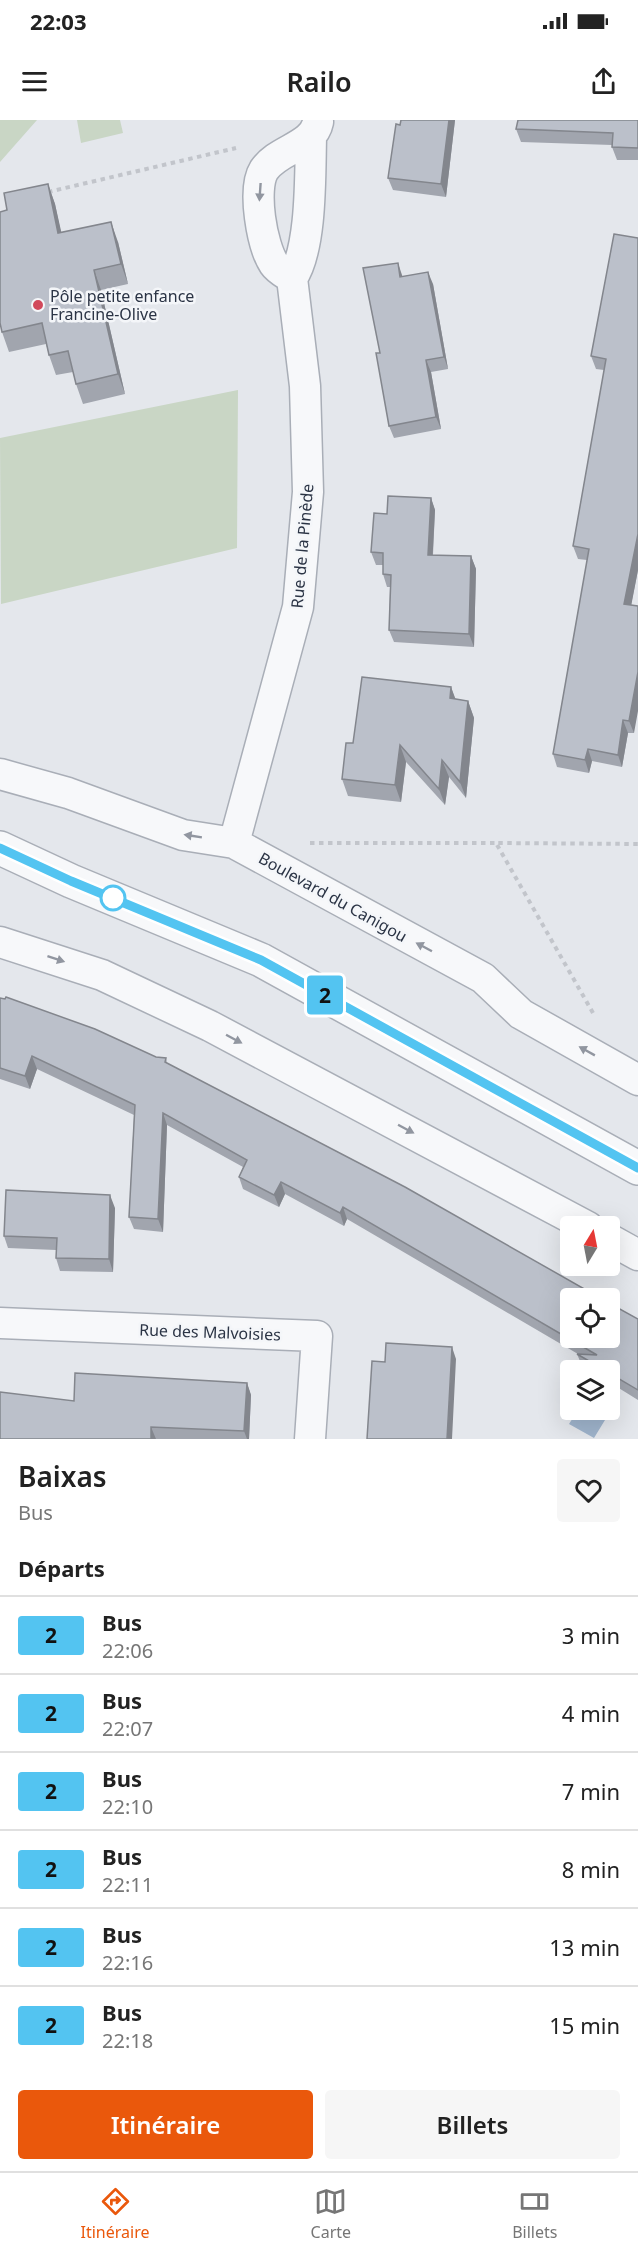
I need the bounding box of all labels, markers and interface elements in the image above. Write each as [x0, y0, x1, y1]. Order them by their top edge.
text: 22:03 [30, 6, 87, 36]
text: Railo [286, 63, 352, 100]
icon: menu [18, 65, 51, 98]
icon: share [587, 65, 620, 98]
one-way arrow [256, 182, 265, 201]
place label: Pôle petite enfance Francine-Olive [50, 285, 194, 325]
marker: Pôle petite enfance Francine-Olive [31, 298, 45, 312]
street label: Rue de la Pinède [286, 483, 318, 609]
one-way arrow [183, 832, 202, 841]
street label: Boulevard du Canigou [255, 847, 411, 947]
unlabelled marker [100, 885, 126, 911]
one-way arrow [415, 942, 432, 952]
one-way arrow [47, 955, 65, 964]
line badge: 2 [306, 976, 344, 1014]
text: 2 [319, 981, 331, 1009]
one-way arrow [225, 1034, 242, 1044]
one-way arrow [579, 1046, 595, 1057]
one-way arrow [398, 1125, 415, 1134]
north arrow [560, 1216, 620, 1276]
map controls [560, 1216, 620, 1420]
button: locate [560, 1288, 620, 1348]
street label: Rue des Malvoisies [139, 1319, 281, 1345]
button: layers [560, 1360, 620, 1420]
text: Baixas [18, 1457, 107, 1495]
button: heart [557, 1459, 620, 1522]
text: Bus [18, 1499, 53, 1526]
text: Départs [18, 1553, 105, 1583]
text: Bus [102, 1607, 142, 1637]
text: 3 min [562, 1620, 620, 1650]
text: 2 [45, 1621, 57, 1649]
text: 22:06 [102, 1637, 153, 1664]
text: Bus [102, 1685, 142, 1715]
text: 4 min [562, 1698, 620, 1728]
text: 2 [45, 1699, 57, 1727]
text: 22:07 [102, 1715, 153, 1742]
text: Bus [102, 1763, 142, 1793]
text: 7 min [562, 1776, 620, 1806]
text: 2 [45, 1777, 57, 1805]
text: 22:10 [102, 1793, 153, 1820]
text: Bus [102, 1841, 142, 1871]
text: 8 min [562, 1854, 620, 1884]
text: 2 [45, 1855, 57, 1883]
text: 22:11 [102, 1871, 153, 1898]
text: Bus [102, 1919, 142, 1949]
text: 13 min [549, 1932, 620, 1962]
text: 2 [45, 1933, 57, 1961]
text: 22:16 [102, 1949, 153, 1976]
text: Bus [102, 1997, 142, 2027]
text: 15 min [549, 2010, 620, 2040]
text: 2 [45, 2011, 57, 2039]
text: 22:18 [102, 2027, 153, 2054]
button: Itinéraire [18, 2090, 313, 2159]
button: Billets [325, 2090, 620, 2159]
tab: Itinéraire [81, 2185, 150, 2243]
tab: Carte [311, 2185, 351, 2243]
tab: Billets [512, 2185, 557, 2243]

